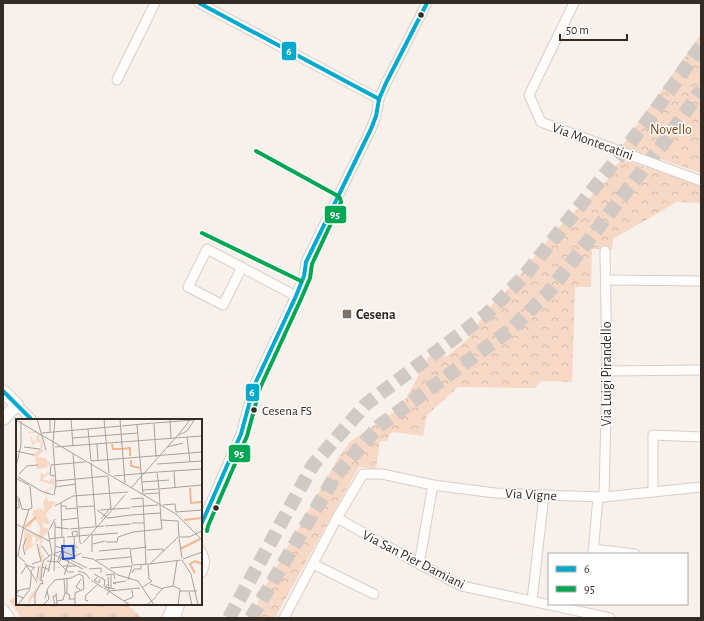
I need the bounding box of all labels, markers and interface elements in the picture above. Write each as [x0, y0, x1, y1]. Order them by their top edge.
unlabelled marker [416, 10, 426, 20]
scale bar [560, 16, 627, 42]
text: 50 m [566, 24, 589, 36]
line badge: 6 [281, 41, 297, 61]
text: 6 [286, 46, 292, 57]
street label: Via Montecatini [550, 121, 635, 163]
park label: Novello [650, 123, 692, 137]
line badge: 95 [324, 205, 347, 224]
text: 95 [330, 209, 340, 220]
marker: Cesena [341, 308, 353, 320]
place label: Cesena [356, 308, 396, 322]
street label: Via Luigi Pirandello [600, 321, 614, 427]
line badge: 6 [245, 383, 260, 402]
text: 6 [249, 387, 255, 398]
marker: Cesena FS [249, 405, 259, 415]
place label: Cesena FS [262, 405, 312, 418]
inset map [16, 419, 202, 605]
line badge: 95 [228, 444, 251, 463]
text: 95 [234, 448, 244, 459]
street label: Via Vigne [505, 487, 557, 503]
unlabelled marker [211, 503, 221, 513]
street label: Via San Pier Damiani [360, 528, 467, 592]
legend [548, 553, 688, 605]
text: 6 [584, 563, 590, 575]
text: 95 [584, 583, 595, 595]

